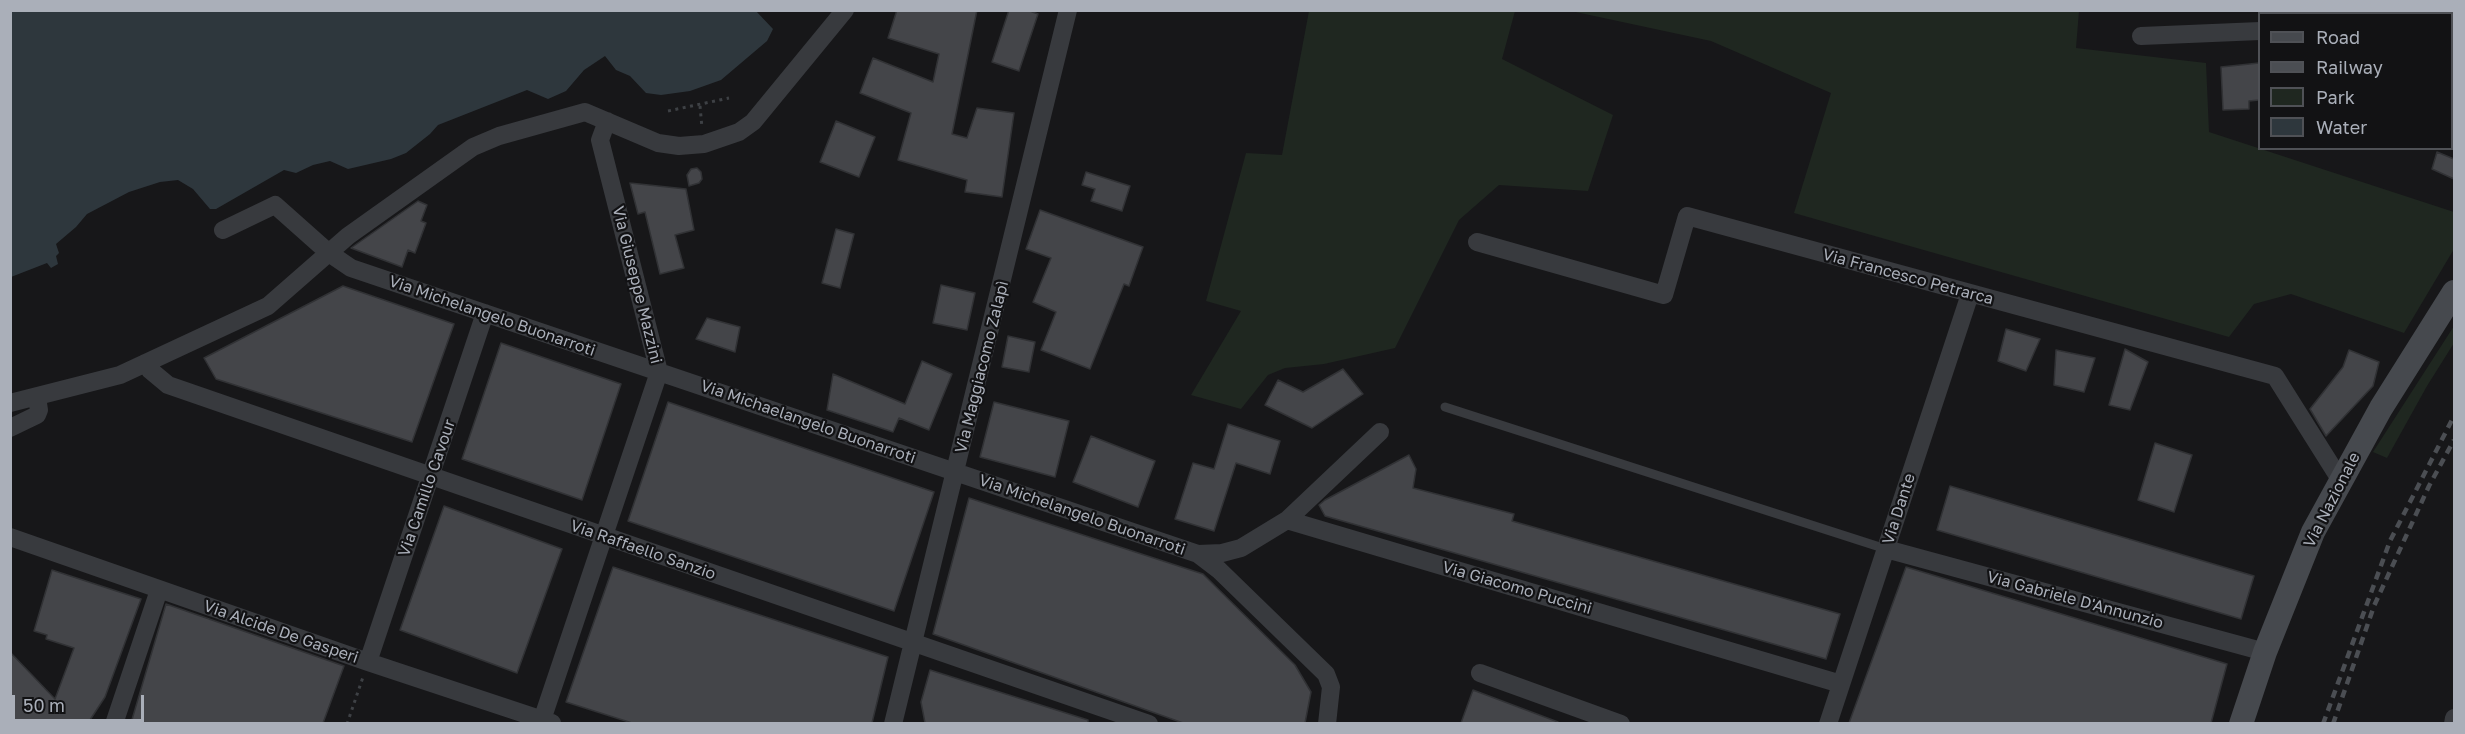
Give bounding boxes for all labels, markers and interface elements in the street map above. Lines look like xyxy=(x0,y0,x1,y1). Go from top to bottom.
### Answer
legend xyxy=(2258,12,2453,150)
text: Road xyxy=(2316,26,2360,48)
text: Railway xyxy=(2316,56,2383,78)
text: Park xyxy=(2316,86,2355,108)
text: Water xyxy=(2316,116,2367,138)
street label: Via Giuseppe Mazzini xyxy=(608,204,666,366)
street label: Via Francesco Petrarca xyxy=(1820,245,1996,309)
street label: Via Michelangelo Buonarroti xyxy=(386,272,598,360)
street label: Via Maggiacomo Zalapì xyxy=(951,279,1013,455)
street label: Via Michaelangelo Buonarroti xyxy=(698,376,918,468)
street label: Via Camillo Cavour xyxy=(395,417,459,559)
street label: Via Nazionale xyxy=(2300,449,2364,551)
street label: Via Michelangelo Buonarroti xyxy=(976,471,1188,559)
street label: Via Dante xyxy=(1878,471,1920,547)
street label: Via Raffaello Sanzio xyxy=(568,516,718,584)
street label: Via Giacomo Puccini xyxy=(1440,557,1594,619)
street label: Via Gabriele D'Annunzio xyxy=(1985,567,2165,633)
street label: Via Alcide De Gasperi xyxy=(201,596,361,668)
scale bar xyxy=(15,683,147,721)
text: 50 m xyxy=(23,694,65,716)

